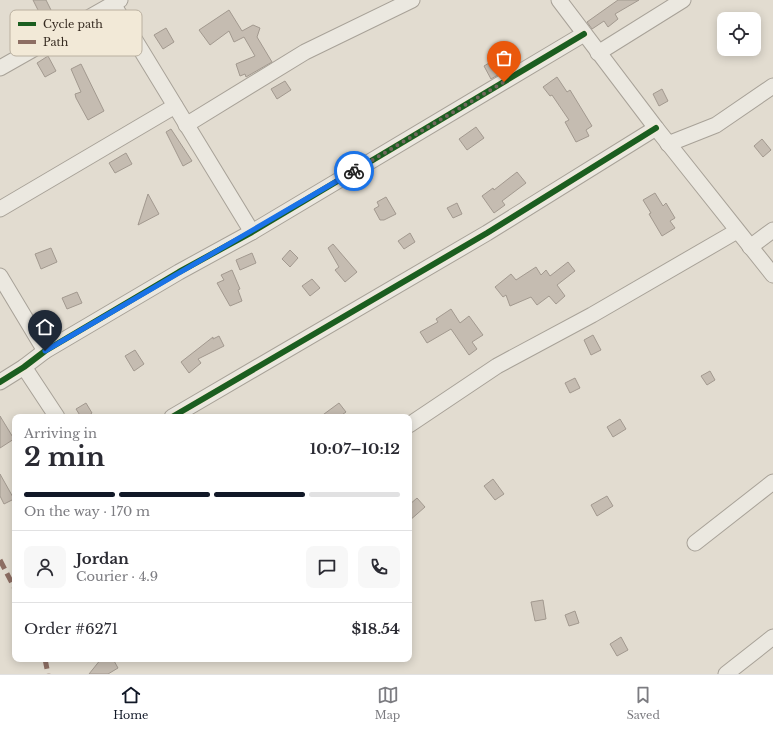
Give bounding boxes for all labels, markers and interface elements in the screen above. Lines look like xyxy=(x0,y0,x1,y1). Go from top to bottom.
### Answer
legend xyxy=(10,10,142,56)
map controls xyxy=(717,12,761,56)
button: locate xyxy=(717,12,761,56)
text: Cycle path xyxy=(43,17,103,31)
text: Path xyxy=(43,35,69,49)
pin xyxy=(487,41,521,82)
icon: bag xyxy=(493,47,515,69)
courier xyxy=(334,151,374,191)
icon: bike xyxy=(343,160,365,182)
pin xyxy=(28,310,62,351)
icon: home xyxy=(34,316,56,338)
text: Arriving in xyxy=(24,425,97,442)
text: 10:07–10:12 xyxy=(310,439,400,458)
text: 2 min xyxy=(24,441,105,473)
text: On the way · 170 m xyxy=(24,503,150,520)
button: person xyxy=(24,546,66,588)
button: chat xyxy=(306,546,348,588)
button: phone xyxy=(358,546,400,588)
text: Jordan xyxy=(76,549,129,568)
text: Courier · 4.9 xyxy=(76,568,158,585)
text: Order #6271 xyxy=(24,619,118,638)
text: $18.54 xyxy=(351,619,400,638)
tab: Home xyxy=(113,684,148,722)
tab: Map xyxy=(375,684,400,722)
tab: Saved xyxy=(627,684,660,722)

